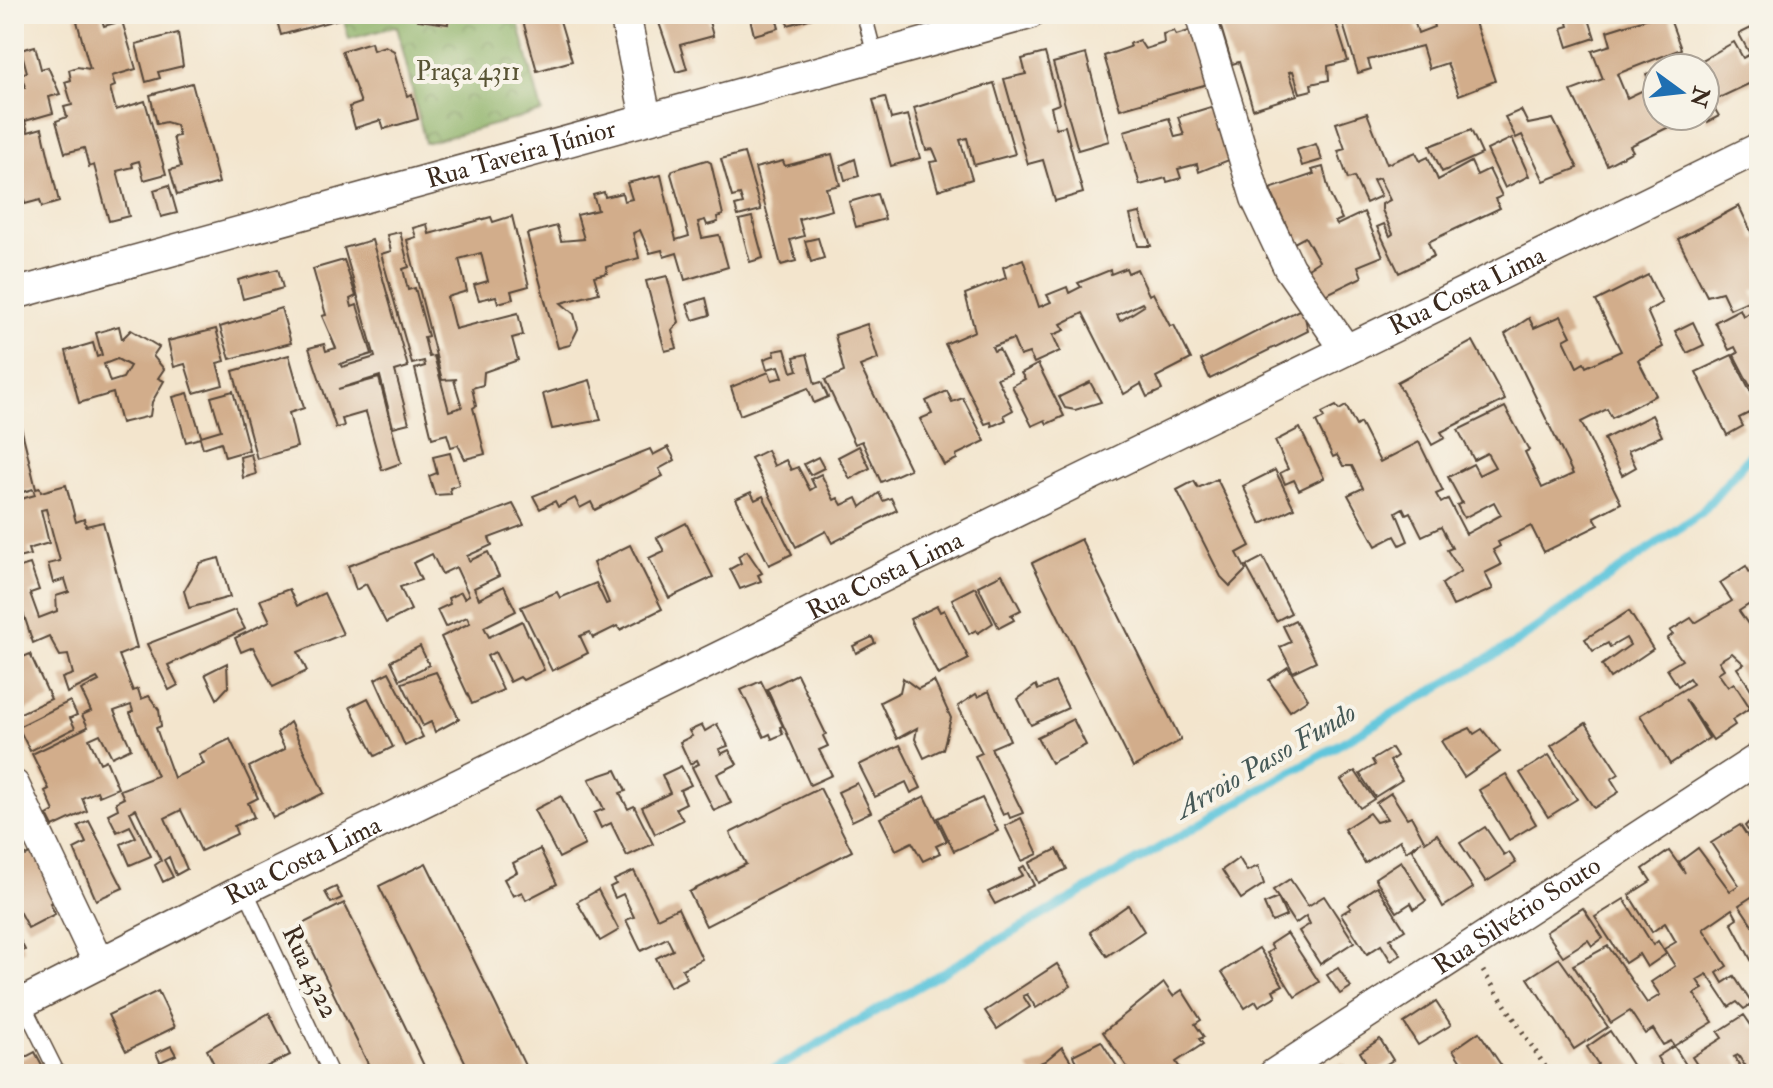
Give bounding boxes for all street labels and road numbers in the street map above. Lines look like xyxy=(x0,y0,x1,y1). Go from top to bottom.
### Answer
street label: Rua Taveira Júnior xyxy=(423,113,620,196)
street label: Rua Costa Lima xyxy=(1384,239,1551,343)
street label: Rua Costa Lima xyxy=(802,524,969,627)
street label: Rua Costa Lima xyxy=(220,809,387,912)
street label: Rua Silvério Souto xyxy=(1427,849,1607,982)
street label: Rua 4322 xyxy=(275,921,345,1023)

